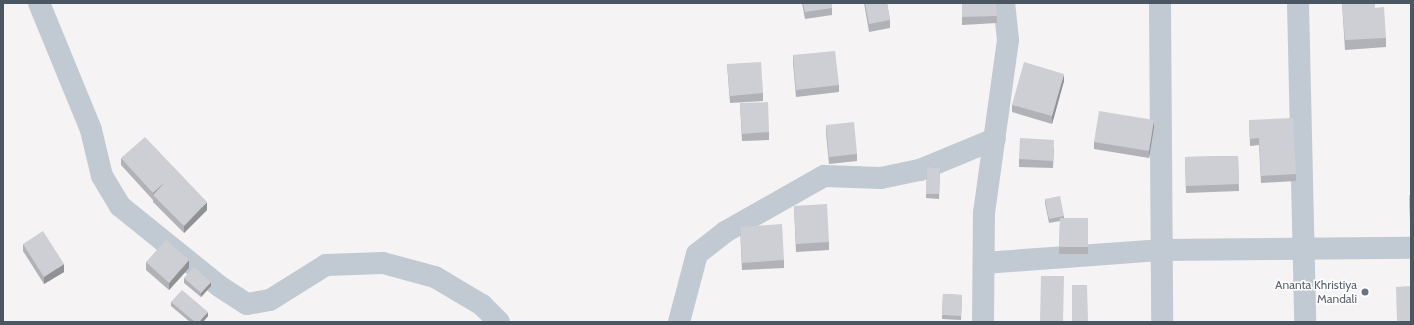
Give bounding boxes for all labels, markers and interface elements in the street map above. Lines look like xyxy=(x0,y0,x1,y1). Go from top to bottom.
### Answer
place label: Ananta Khristiya Mandali xyxy=(1275,278,1357,306)
marker: Ananta Khristiya Mandali xyxy=(1360,287,1370,297)

